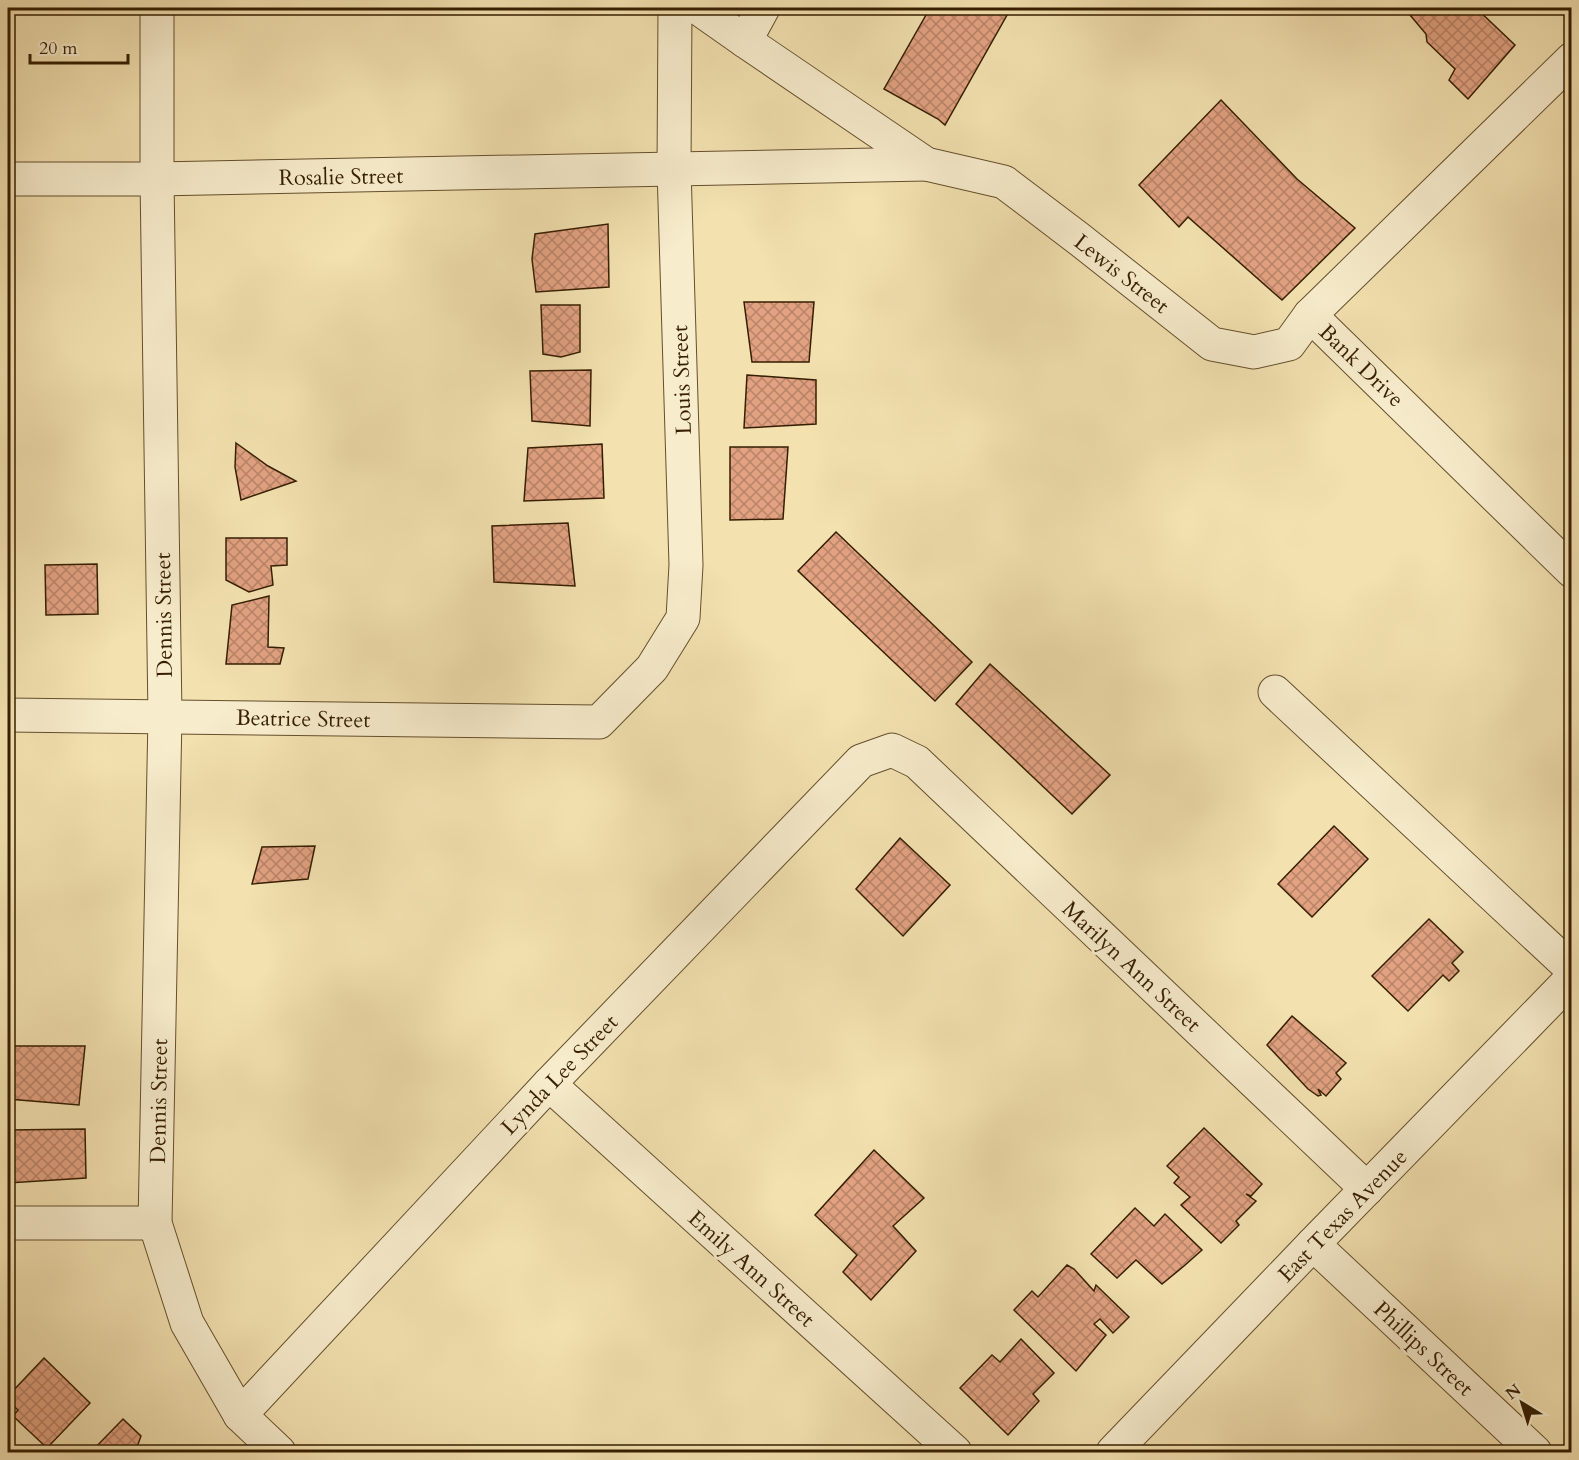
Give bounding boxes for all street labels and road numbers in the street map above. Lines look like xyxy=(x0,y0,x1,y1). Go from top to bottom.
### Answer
street label: Rosalie Street xyxy=(278,161,404,193)
street label: Lewis Street xyxy=(1067,227,1175,321)
street label: Bank Drive xyxy=(1312,317,1411,414)
street label: Louis Street xyxy=(665,325,699,435)
street label: Dennis Street xyxy=(148,552,180,678)
street label: Beatrice Street xyxy=(235,703,371,735)
street label: Marilyn Ann Street xyxy=(1055,895,1207,1039)
street label: Lynda Lee Street xyxy=(495,1008,625,1141)
street label: Dennis Street xyxy=(143,1038,175,1164)
street label: East Texas Avenue xyxy=(1271,1143,1414,1289)
street label: Emily Ann Street xyxy=(681,1204,821,1334)
street label: Phillips Street xyxy=(1367,1295,1480,1403)

